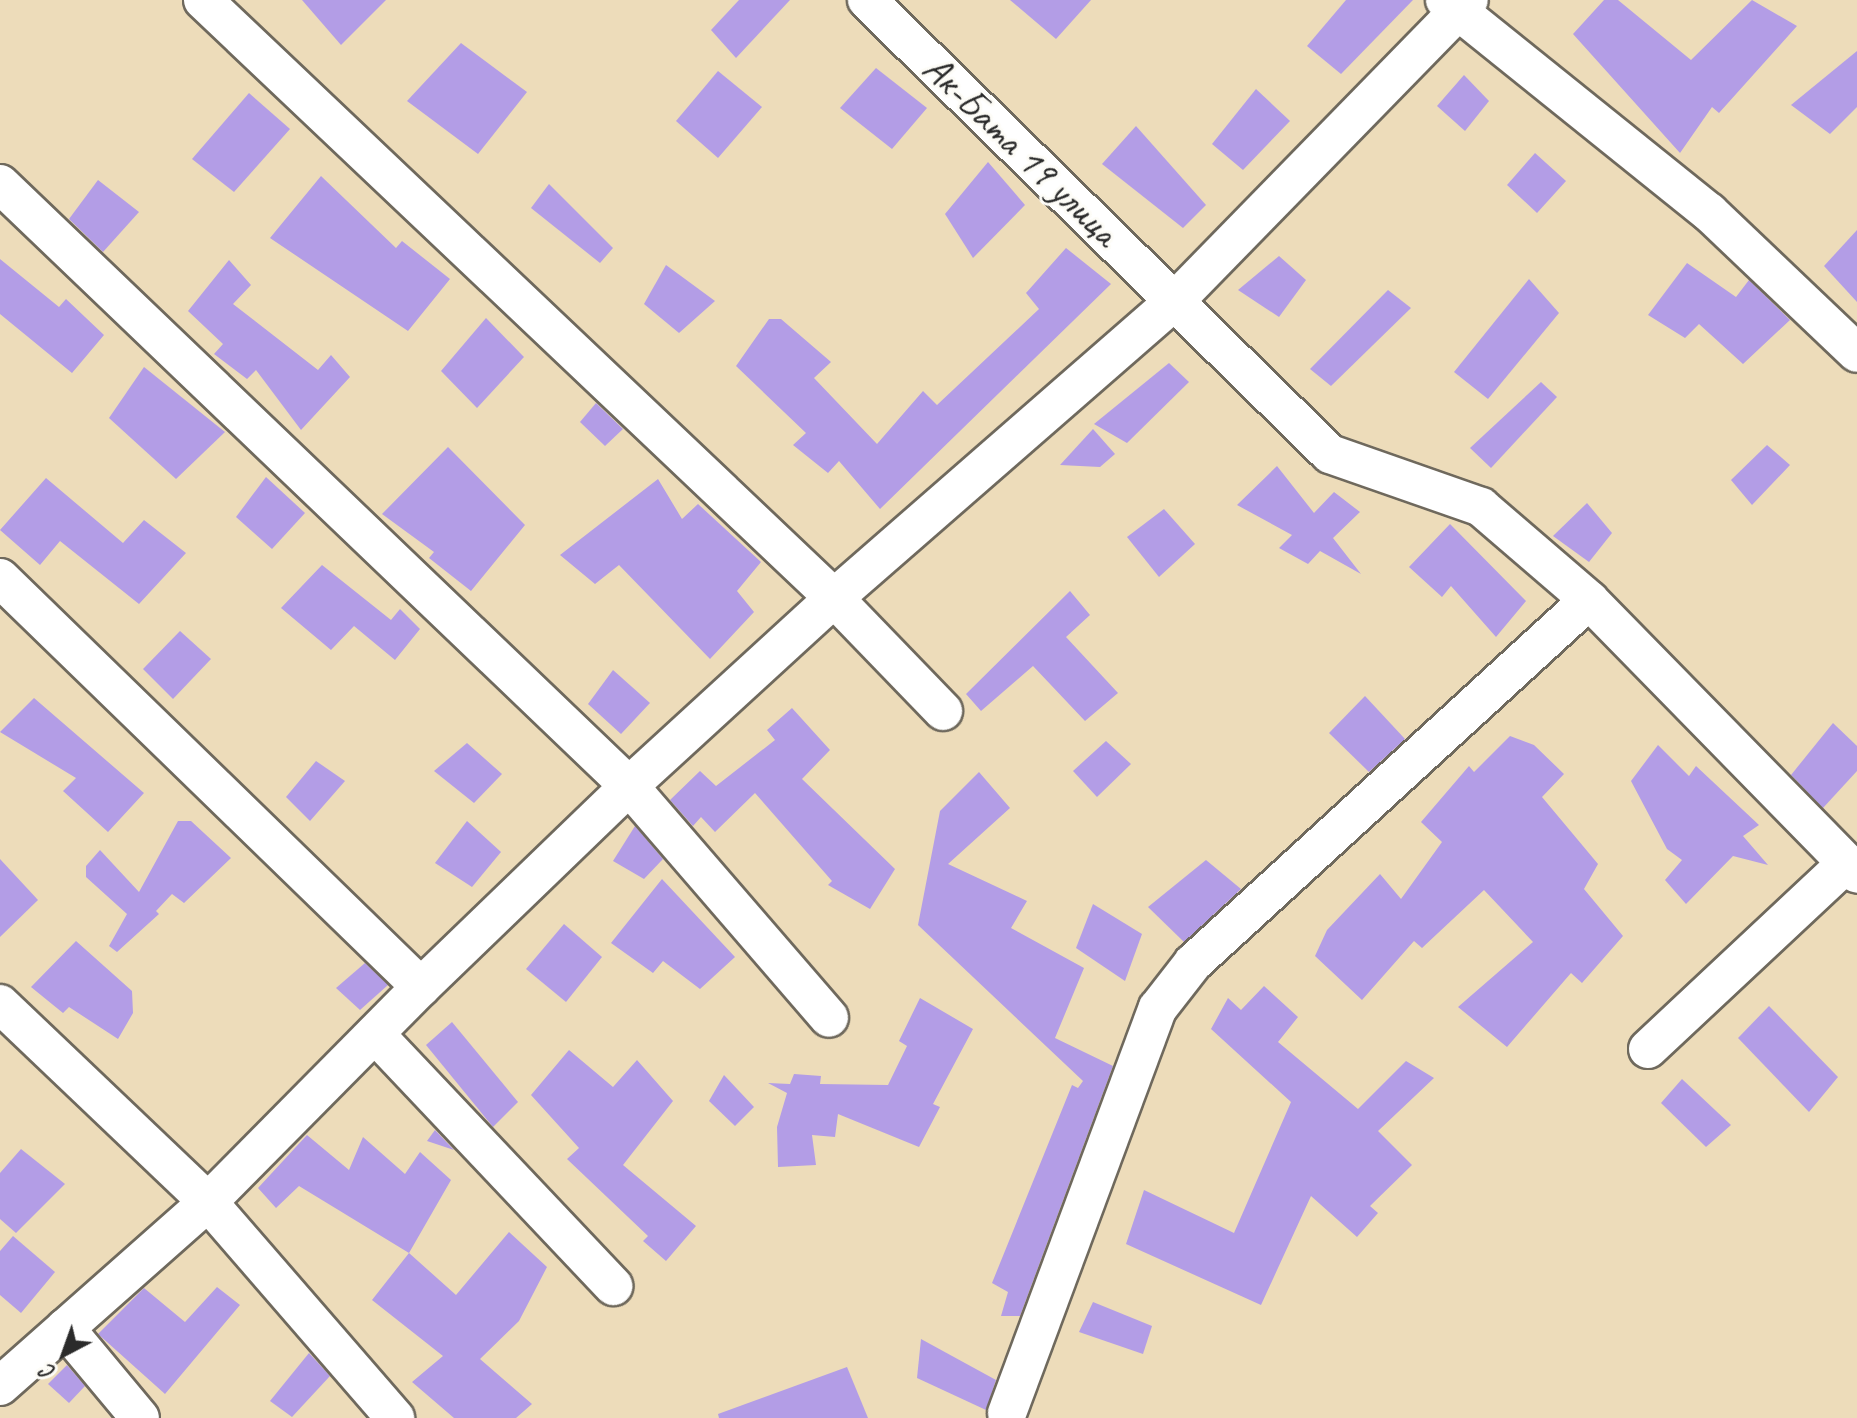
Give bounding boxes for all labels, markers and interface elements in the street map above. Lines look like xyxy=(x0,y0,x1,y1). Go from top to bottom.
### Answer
street label: Ак-Бата 19 улица xyxy=(913,45,1129,255)
north arrow xyxy=(24,1314,104,1394)
text: С xyxy=(35,1358,62,1386)

